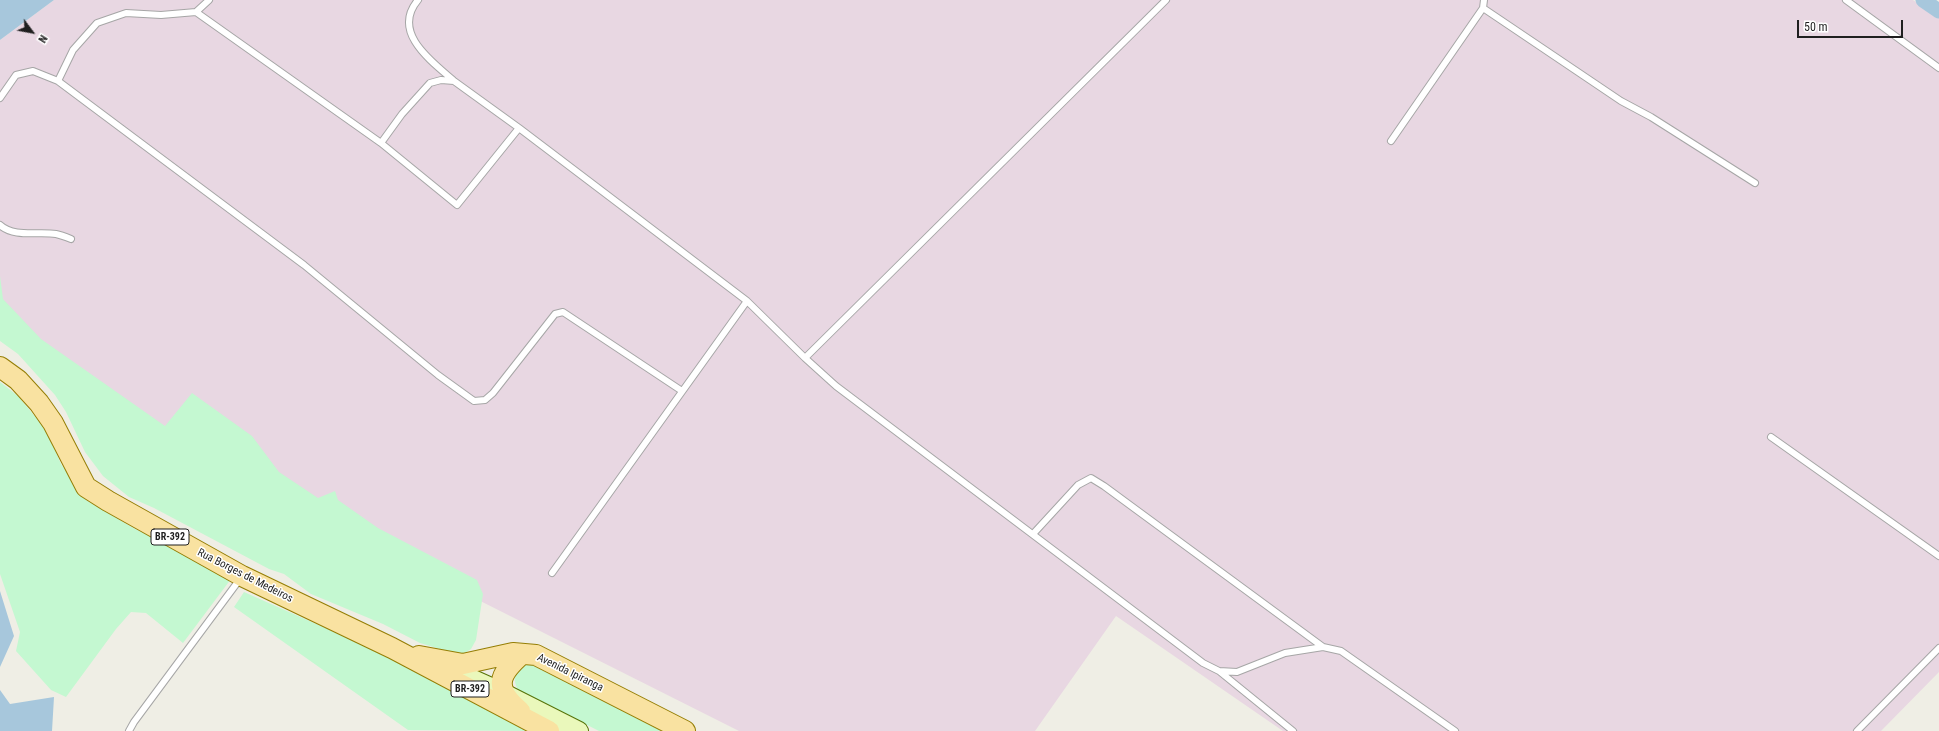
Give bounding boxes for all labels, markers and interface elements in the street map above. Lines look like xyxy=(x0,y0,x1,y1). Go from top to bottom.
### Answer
north arrow xyxy=(12,12,52,52)
scale bar xyxy=(1799,12,1905,38)
text: 50 m xyxy=(1804,20,1828,34)
text: N xyxy=(35,32,50,45)
road number: BR-392 xyxy=(151,529,189,545)
street label: Rua Borges de Medeiros xyxy=(195,546,295,606)
street label: Avenida Ipiranga xyxy=(535,651,605,695)
road number: BR-392 xyxy=(451,681,489,697)

